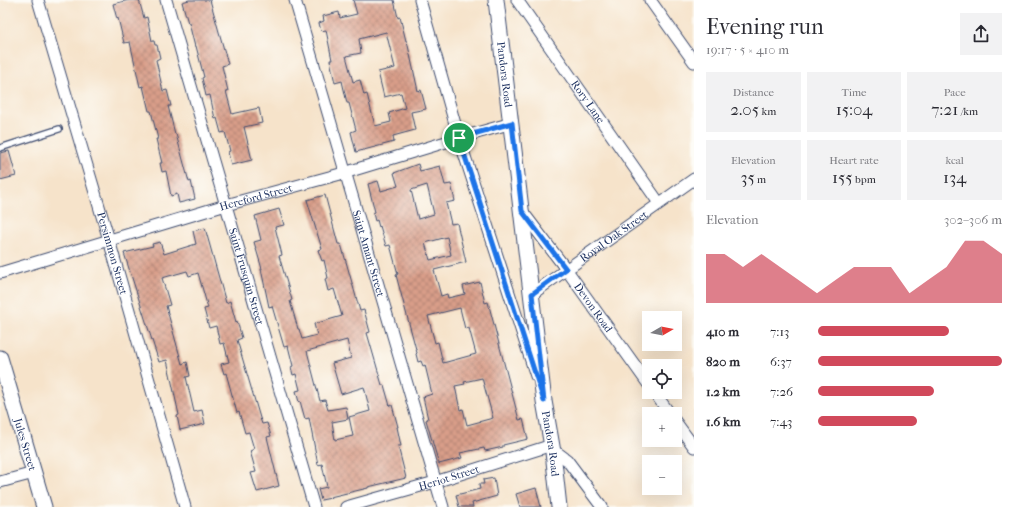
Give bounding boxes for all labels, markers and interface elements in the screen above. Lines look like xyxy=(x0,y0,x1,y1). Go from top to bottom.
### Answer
button: share xyxy=(960,13,1002,55)
text: Evening run xyxy=(706,14,824,40)
street label: Pandora Road xyxy=(494,41,515,109)
text: 19:17 · 5 × 410 m xyxy=(706,42,789,57)
street label: Rory Lane xyxy=(568,78,608,126)
text: Distance xyxy=(733,86,774,99)
text: Time xyxy=(841,86,866,99)
text: Pace xyxy=(944,86,966,99)
text: 2.05 xyxy=(730,99,759,119)
text: 15:04 xyxy=(836,99,872,119)
text: 7:21 xyxy=(931,99,958,119)
text: km xyxy=(759,105,776,118)
text: /km xyxy=(958,105,978,118)
pin xyxy=(442,121,476,155)
icon: arrive xyxy=(448,127,470,149)
text: Elevation xyxy=(731,154,776,167)
text: Heart rate xyxy=(829,154,879,167)
text: kcal xyxy=(945,154,964,167)
text: 35 xyxy=(740,167,755,187)
text: 155 xyxy=(832,167,853,187)
text: 134 xyxy=(943,167,966,187)
text: m xyxy=(755,173,766,186)
text: bpm xyxy=(853,173,876,186)
street label: Hereford Street xyxy=(218,181,294,214)
street label: Royal Oak Street xyxy=(577,208,650,265)
street label: Saint Amant Street xyxy=(350,209,387,299)
street label: Persimmon Street xyxy=(94,210,130,296)
text: Elevation xyxy=(706,212,759,227)
text: 302–306 m xyxy=(944,212,1002,227)
street label: Saint Frusquin Street xyxy=(226,226,267,327)
street label: Devon Road xyxy=(571,280,616,336)
north arrow xyxy=(642,311,682,351)
map controls xyxy=(642,311,682,495)
text: 410 m xyxy=(706,324,739,339)
text: 7:13 xyxy=(770,324,789,339)
text: 820 m xyxy=(706,354,740,369)
text: 6:37 xyxy=(770,354,792,369)
button: locate xyxy=(642,359,682,399)
text: 1.2 km xyxy=(706,384,740,399)
text: 7:26 xyxy=(770,384,793,399)
button: + xyxy=(642,407,682,447)
street label: Pandora Road xyxy=(539,410,562,478)
text: 1.6 km xyxy=(706,414,740,429)
text: 7:43 xyxy=(770,414,792,429)
street label: Jules Street xyxy=(11,416,39,472)
button: − xyxy=(642,455,682,495)
street label: Heriot Street xyxy=(417,462,481,493)

